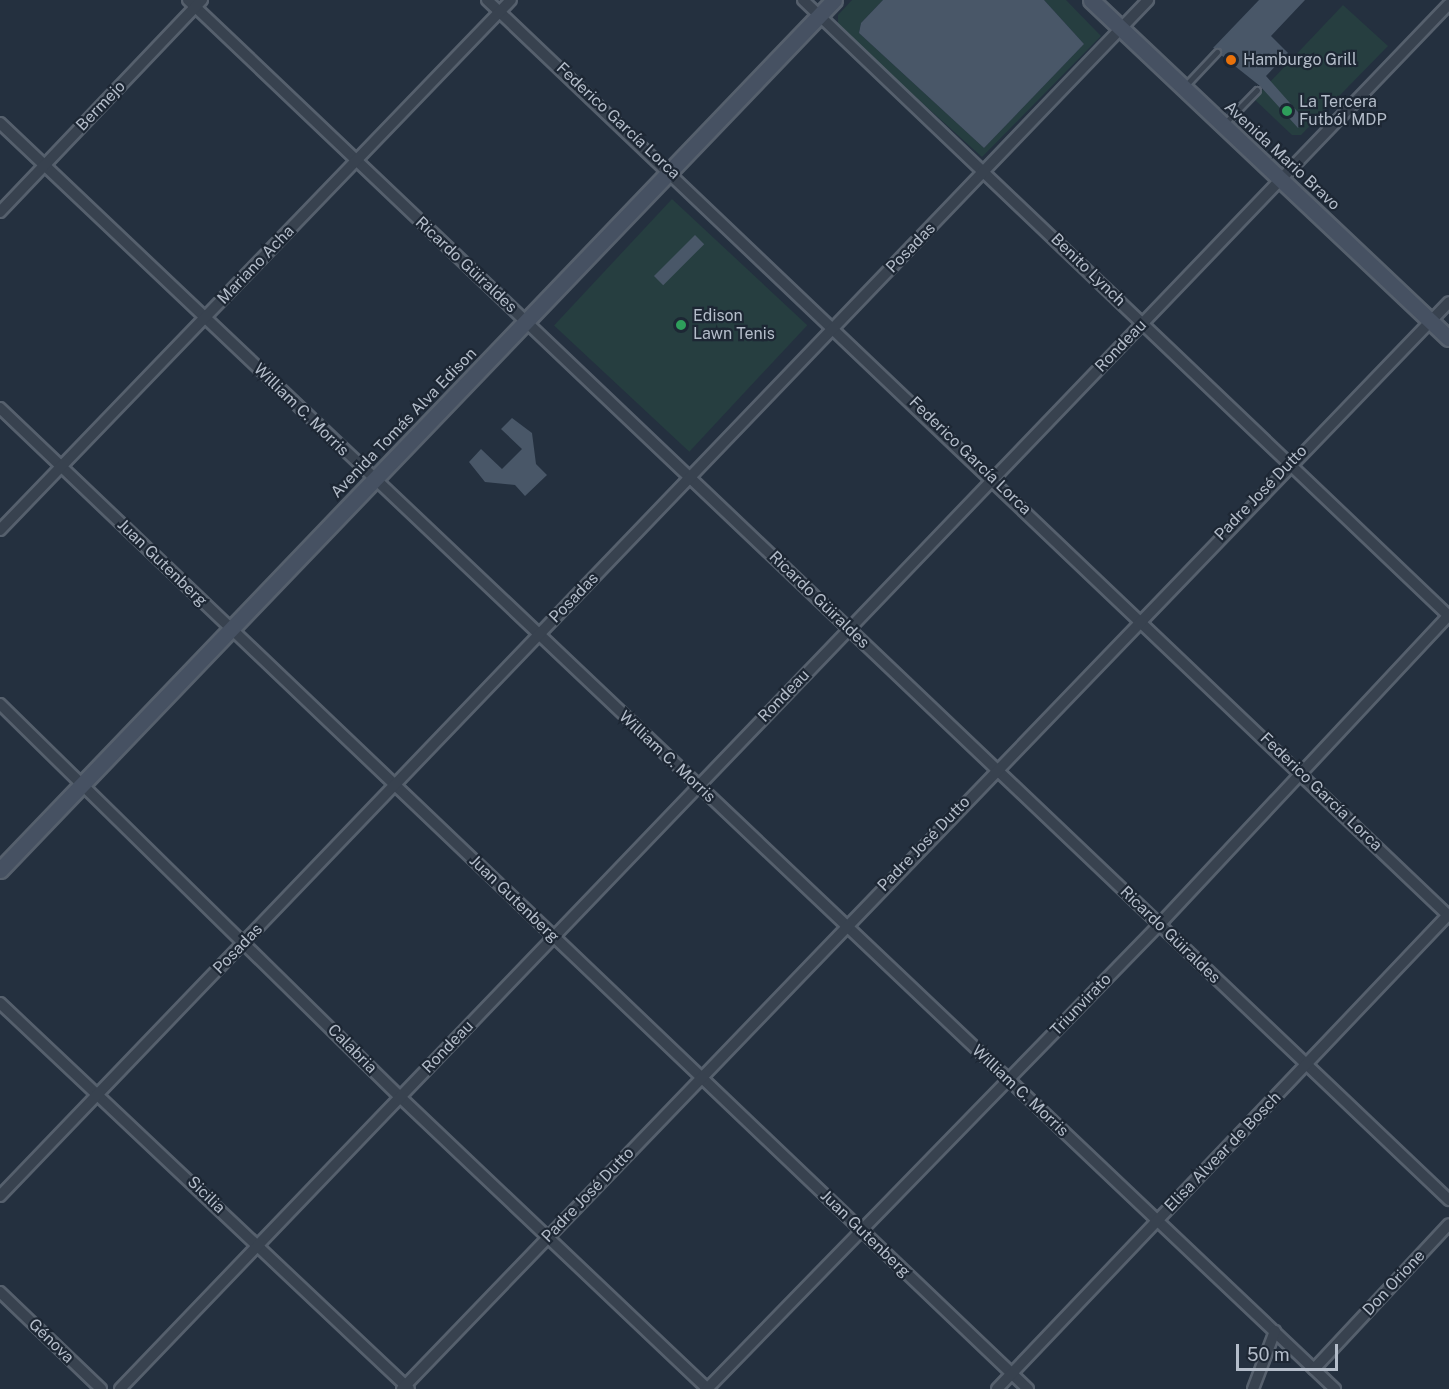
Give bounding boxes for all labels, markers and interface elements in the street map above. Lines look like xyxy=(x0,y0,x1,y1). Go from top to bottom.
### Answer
place label: Hamburgo Grill xyxy=(1243,50,1357,70)
marker: Hamburgo Grill xyxy=(1224,53,1238,67)
street label: Federico García Lorca xyxy=(552,59,684,183)
street label: Bermejo xyxy=(72,77,130,135)
place label: La Tercera Futból MDP xyxy=(1299,92,1387,130)
street label: Avenida Mario Bravo xyxy=(1220,97,1344,215)
marker: La Tercera Futból MDP xyxy=(1280,104,1294,118)
street label: Ricardo Güiraldes xyxy=(411,213,521,317)
street label: Posadas xyxy=(882,219,940,277)
street label: Mariano Acha xyxy=(214,222,298,308)
street label: Benito Lynch xyxy=(1047,230,1129,310)
place label: Edison Lawn Tenis xyxy=(693,306,775,344)
street label: Rondeau xyxy=(1091,316,1151,376)
marker: Edison Lawn Tenis xyxy=(674,318,688,332)
street label: Avenida Tomás Alva Edison xyxy=(327,344,481,502)
street label: William C. Morris xyxy=(249,360,353,460)
street label: Federico García Lorca xyxy=(905,393,1035,519)
street label: Padre José Dutto xyxy=(1211,441,1311,545)
street label: Juan Gutenberg xyxy=(113,515,211,611)
street label: Ricardo Güiraldes xyxy=(765,547,873,653)
street label: Posadas xyxy=(545,569,603,627)
street label: Rondeau xyxy=(754,666,814,726)
street label: William C. Morris xyxy=(615,707,719,807)
street label: Federico García Lorca xyxy=(1256,729,1386,855)
street label: Padre José Dutto xyxy=(874,792,974,896)
street label: Juan Gutenberg xyxy=(465,851,563,947)
street label: Ricardo Güiraldes xyxy=(1116,882,1224,988)
street label: Posadas xyxy=(209,920,267,978)
street label: Triunvirato xyxy=(1047,970,1115,1040)
street label: Rondeau xyxy=(418,1017,478,1077)
street label: Calabria xyxy=(323,1020,381,1078)
street label: William C. Morris xyxy=(968,1041,1072,1141)
street label: Elisa Alvear de Bosch xyxy=(1161,1088,1285,1216)
street label: Padre José Dutto xyxy=(538,1143,638,1247)
street label: Sicilia xyxy=(183,1172,229,1218)
street label: Juan Gutenberg xyxy=(816,1186,914,1282)
street label: Don Orione xyxy=(1359,1246,1429,1320)
street label: Génova xyxy=(24,1315,78,1367)
scale bar xyxy=(1239,1332,1341,1370)
text: 50 m xyxy=(1247,1344,1290,1365)

